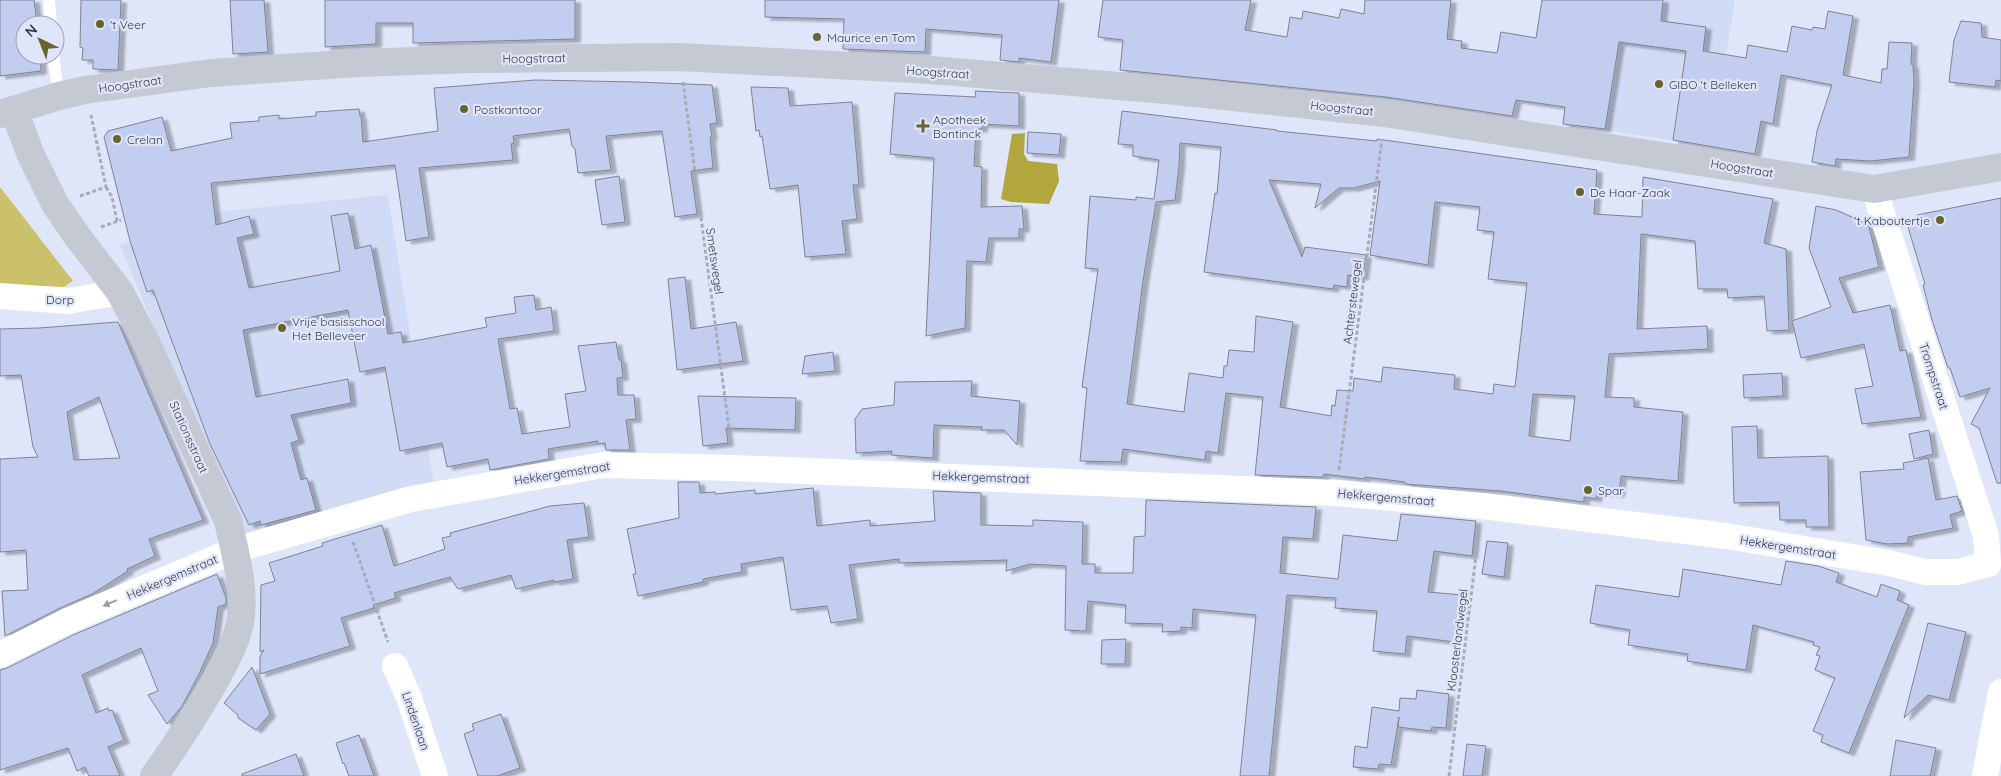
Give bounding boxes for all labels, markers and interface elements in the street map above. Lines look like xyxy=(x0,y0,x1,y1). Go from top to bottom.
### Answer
north arrow xyxy=(15,15,65,65)
place label: 't Veer xyxy=(110,17,146,32)
marker: 't Veer xyxy=(94,18,106,30)
text: N xyxy=(21,20,41,41)
place label: Maurice en Tom xyxy=(827,30,915,45)
marker: Maurice en Tom xyxy=(811,31,823,43)
street label: Hoogstraat xyxy=(502,50,566,66)
street label: Hoogstraat xyxy=(906,62,970,82)
street label: Hoogstraat xyxy=(98,72,162,96)
place label: GIBO 't Belleken xyxy=(1669,77,1757,92)
marker: GIBO 't Belleken xyxy=(1653,78,1665,90)
street label: Hoogstraat xyxy=(1310,97,1374,119)
place label: Postkantoor xyxy=(474,102,542,117)
marker: Postkantoor xyxy=(458,103,470,115)
place label: Apotheek Bontinck xyxy=(933,112,986,141)
marker: Apotheek Bontinck xyxy=(917,120,929,132)
place label: Crelan xyxy=(127,132,163,147)
marker: Crelan xyxy=(111,133,123,145)
street label: Hoogstraat xyxy=(1710,156,1774,180)
place label: De Haar-Zaak xyxy=(1590,185,1670,200)
marker: De Haar-Zaak xyxy=(1574,186,1586,198)
place label: 't Kaboutertje xyxy=(1854,213,1930,228)
marker: 't Kaboutertje xyxy=(1934,214,1946,226)
street label: Smetswegel xyxy=(703,227,727,295)
street label: Achterstewegel xyxy=(1339,259,1365,345)
street label: Dorp xyxy=(46,292,74,307)
place label: Vrije basisschool Het Belleveer xyxy=(292,314,385,343)
marker: Vrije basisschool Het Belleveer xyxy=(276,322,288,334)
street label: Trompstraat xyxy=(1916,341,1952,411)
street label: Stationsstraat xyxy=(166,399,212,475)
street label: Hekkergemstraat xyxy=(513,458,611,488)
street label: Hekkergemstraat xyxy=(932,468,1030,486)
place label: Spar xyxy=(1598,483,1624,498)
marker: Spar xyxy=(1582,484,1594,496)
street label: Hekkergemstraat xyxy=(1337,485,1435,509)
street label: Hekkergemstraat xyxy=(1739,532,1837,562)
street label: Hekkergemstraat xyxy=(124,551,220,603)
street label: Kloosterlandwegel xyxy=(1443,588,1471,692)
one-way arrow xyxy=(102,600,117,608)
street label: Lindenlaan xyxy=(399,690,433,752)

